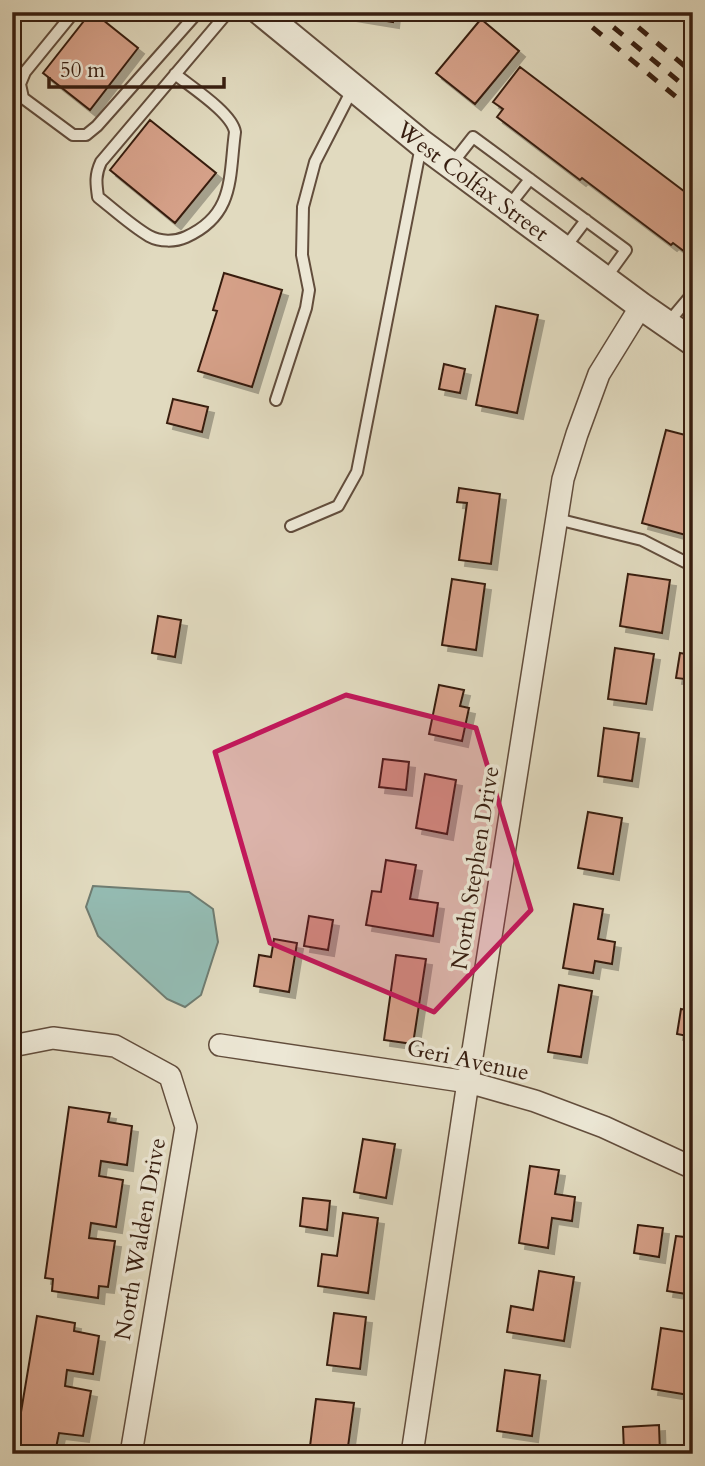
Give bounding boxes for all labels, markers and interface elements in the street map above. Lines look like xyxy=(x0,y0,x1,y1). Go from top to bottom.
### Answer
scale bar xyxy=(49,46,224,90)
text: 50 m xyxy=(60,56,105,85)
street label: West Colfax Street xyxy=(389,113,555,248)
street label: North Stephen Drive xyxy=(444,764,506,972)
street label: Geri Avenue xyxy=(404,1032,532,1088)
street label: North Walden Drive xyxy=(107,1135,173,1343)

